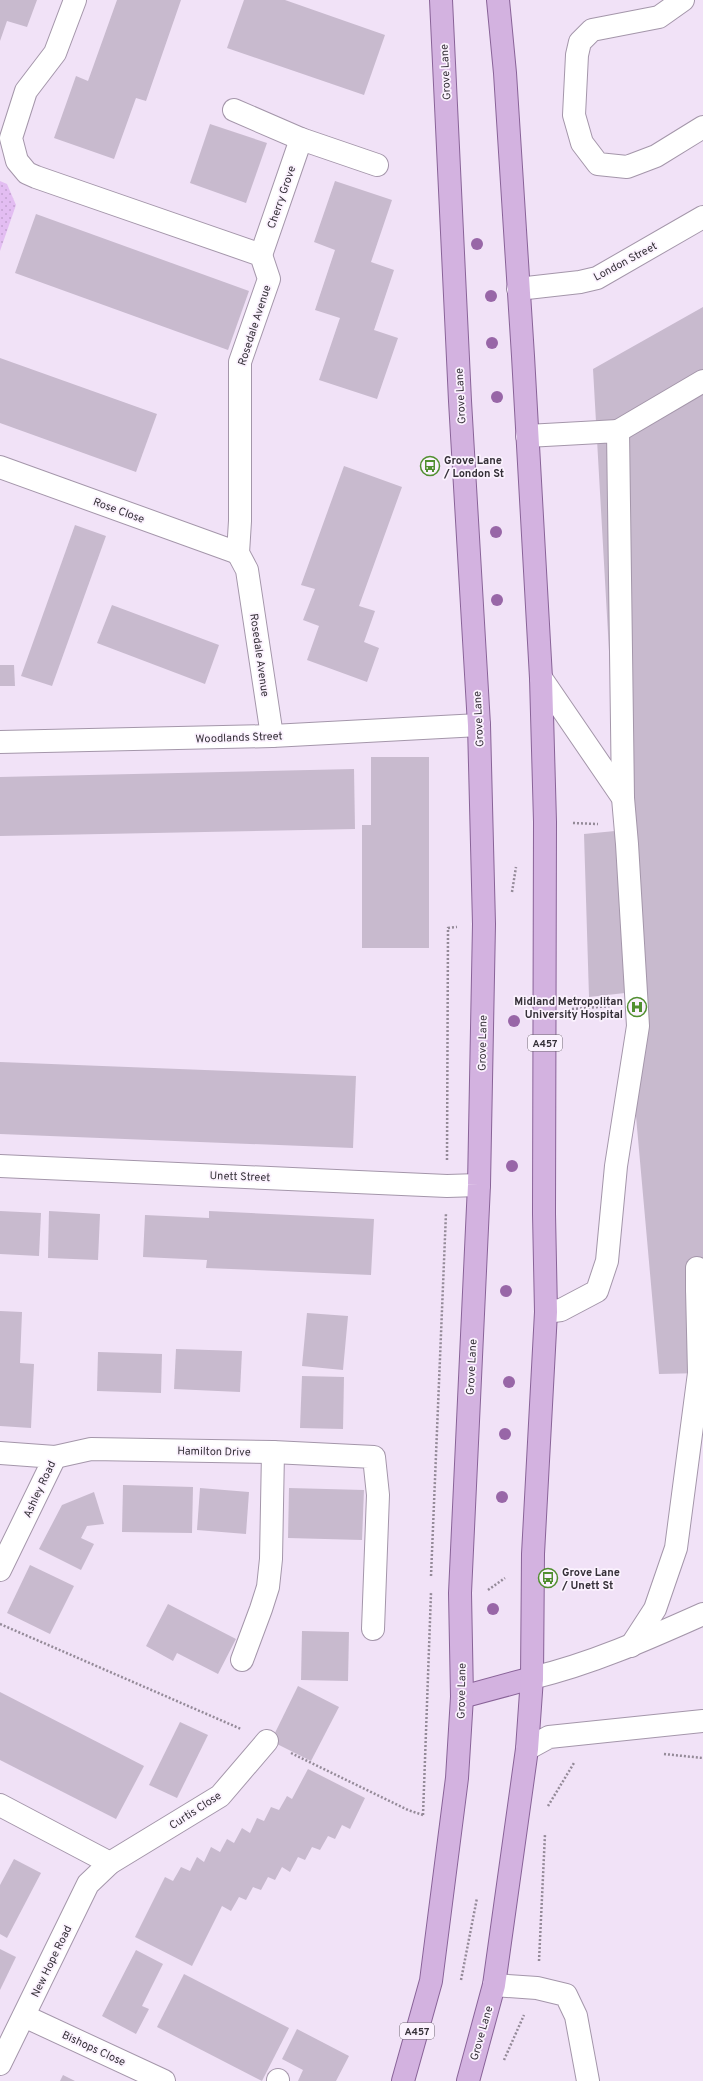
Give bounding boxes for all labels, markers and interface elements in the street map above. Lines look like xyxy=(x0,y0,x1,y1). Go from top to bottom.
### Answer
street label: Grove Lane xyxy=(438,43,454,100)
street label: Cherry Grove xyxy=(265,164,299,231)
street label: London Street xyxy=(591,239,660,284)
street label: Rosedale Avenue xyxy=(235,283,275,367)
street label: Grove Lane xyxy=(453,367,469,424)
place label: Grove Lane / London St xyxy=(443,454,504,481)
bus stop icon: Grove Lane / London St xyxy=(419,455,441,477)
street label: Rose Close xyxy=(91,495,146,527)
street label: Rosedale Avenue xyxy=(246,613,272,698)
street label: Grove Lane xyxy=(471,690,487,747)
street label: Woodlands Street xyxy=(195,729,283,747)
place label: Midland Metropolitan University Hospital xyxy=(514,995,623,1022)
hospital icon: Midland Metropolitan University Hospital xyxy=(626,996,648,1018)
street label: Grove Lane xyxy=(476,1015,490,1071)
road number: A457 xyxy=(528,1035,562,1051)
street label: Unett Street xyxy=(209,1169,271,1185)
street label: Grove Lane xyxy=(464,1339,480,1395)
street label: Hamilton Drive xyxy=(177,1444,251,1460)
street label: Ashley Road xyxy=(21,1459,59,1520)
place label: Grove Lane / Unett St xyxy=(561,1566,620,1593)
bus stop icon: Grove Lane / Unett St xyxy=(537,1567,559,1589)
street label: Grove Lane xyxy=(455,1663,469,1719)
street label: Curtis Close xyxy=(167,1789,224,1833)
street label: New Hope Road xyxy=(28,1923,75,2000)
street label: Grove Lane xyxy=(468,2004,496,2062)
road number: A457 xyxy=(400,2023,434,2039)
street label: Bishops Close xyxy=(60,2028,128,2070)

